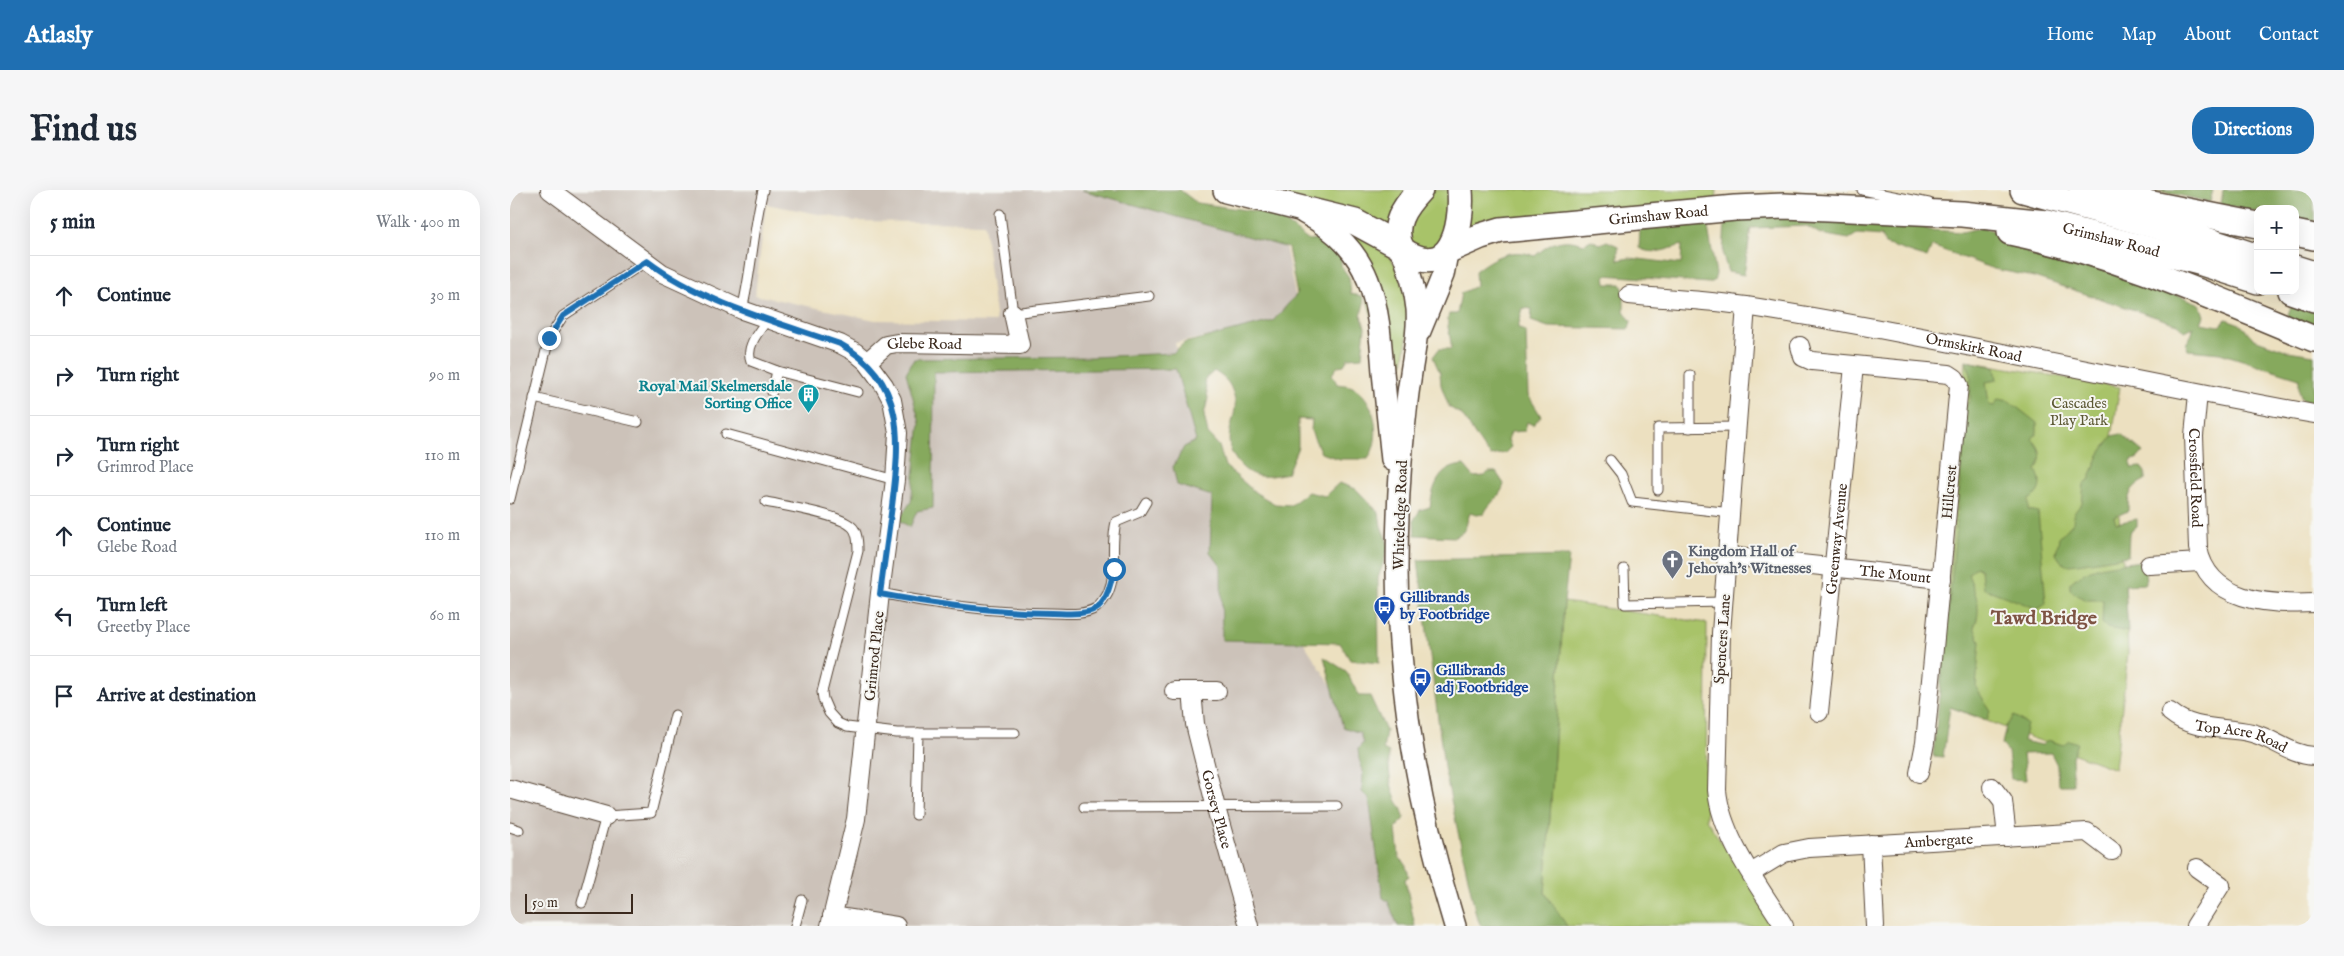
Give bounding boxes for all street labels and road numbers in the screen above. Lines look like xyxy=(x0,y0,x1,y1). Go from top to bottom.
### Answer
street label: Grimshaw Road xyxy=(1608,201,1710,230)
street label: Grimshaw Road xyxy=(2061,218,2163,262)
street label: Ormskirk Road xyxy=(1924,329,2024,367)
street label: Glebe Road xyxy=(885,334,963,355)
street label: Crossfield Road xyxy=(2184,427,2206,529)
street label: Whiteledge Road xyxy=(1389,459,1412,570)
street label: Hillcrest xyxy=(1938,464,1961,520)
street label: Greenway Avenue xyxy=(1822,482,1852,596)
street label: The Mount xyxy=(1858,561,1932,588)
street label: Spencers Lane xyxy=(1710,593,1735,685)
street label: Grimrod Place xyxy=(860,610,889,702)
street label: Top Acre Road xyxy=(2193,716,2291,758)
street label: Gorsey Place xyxy=(1197,768,1236,851)
street label: Ambergate xyxy=(1903,830,1974,853)

